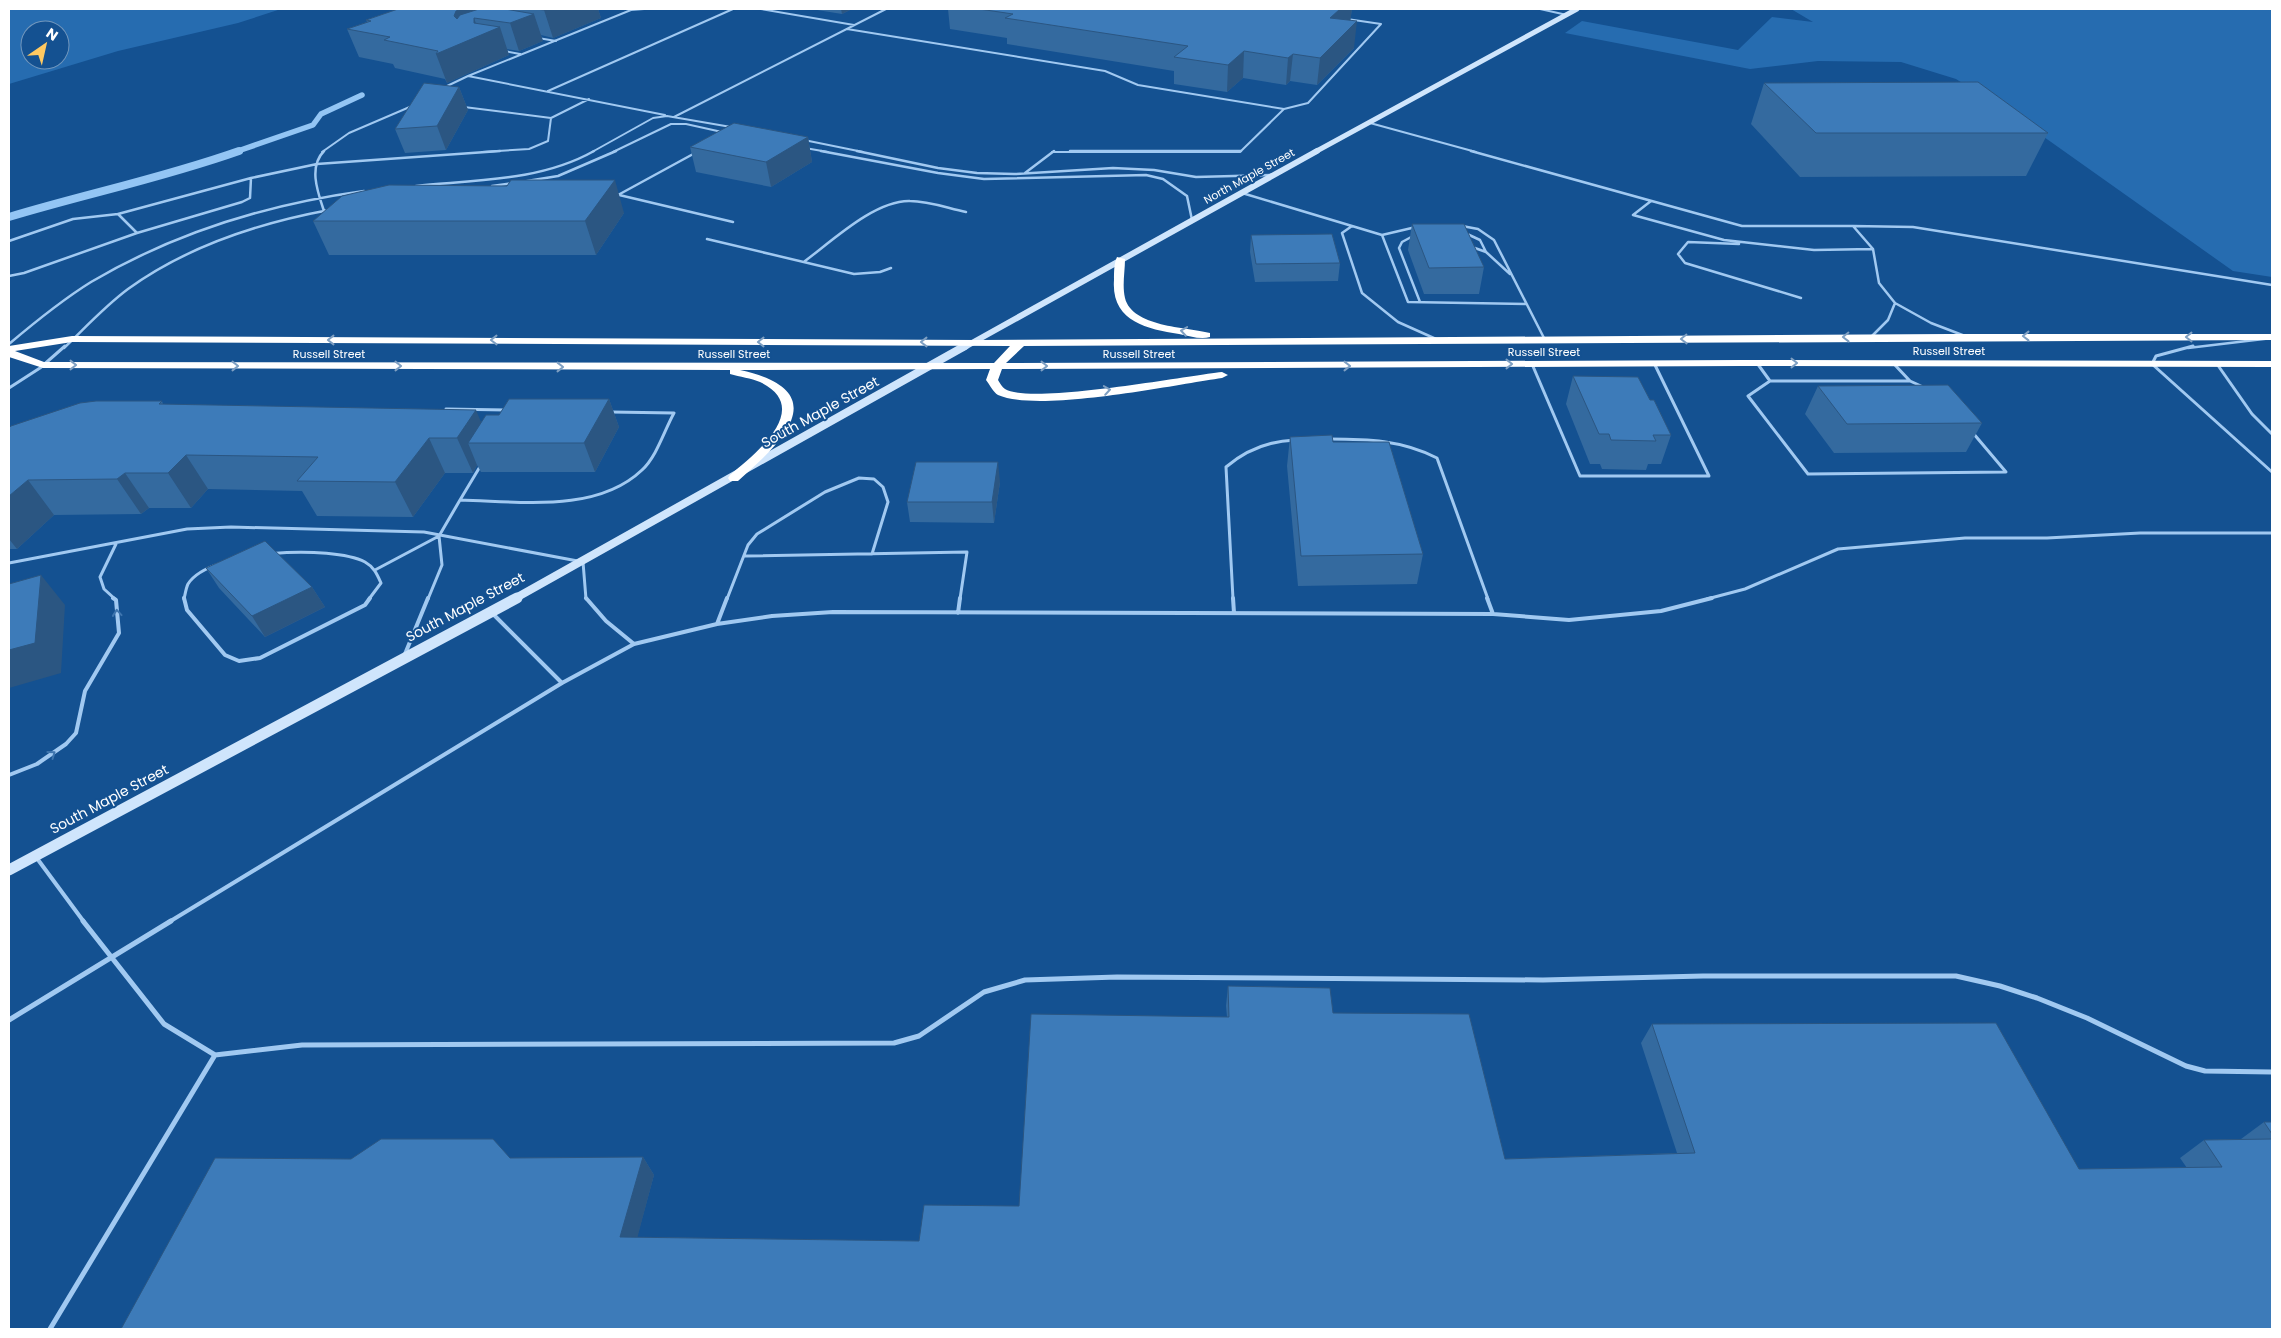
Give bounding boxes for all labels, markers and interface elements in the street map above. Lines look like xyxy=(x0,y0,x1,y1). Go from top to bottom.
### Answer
north arrow xyxy=(20,20,70,70)
text: N xyxy=(42,23,62,45)
street label: North Maple Street xyxy=(1201,144,1297,208)
one-way arrow xyxy=(1180,326,1188,337)
one-way arrow xyxy=(2022,331,2030,341)
one-way arrow xyxy=(1842,332,1850,342)
one-way arrow xyxy=(2184,332,2192,342)
one-way arrow xyxy=(1679,334,1687,344)
one-way arrow xyxy=(327,335,334,345)
one-way arrow xyxy=(489,335,497,346)
one-way arrow xyxy=(757,337,764,347)
one-way arrow xyxy=(919,337,927,347)
street label: Russell Street xyxy=(1913,343,1985,359)
street label: Russell Street xyxy=(1508,344,1580,360)
street label: Russell Street xyxy=(293,346,365,362)
street label: Russell Street xyxy=(698,346,770,362)
street label: Russell Street xyxy=(1103,346,1175,362)
one-way arrow xyxy=(1791,358,1799,368)
one-way arrow xyxy=(1506,359,1514,369)
one-way arrow xyxy=(69,360,77,370)
one-way arrow xyxy=(232,361,239,371)
one-way arrow xyxy=(394,361,402,371)
one-way arrow xyxy=(1041,361,1049,371)
one-way arrow xyxy=(1344,361,1351,371)
one-way arrow xyxy=(556,362,564,372)
street label: South Maple Street xyxy=(758,371,882,453)
one-way arrow xyxy=(1103,385,1111,396)
street label: South Maple Street xyxy=(402,567,528,647)
one-way arrow xyxy=(112,608,123,616)
one-way arrow xyxy=(46,751,56,760)
street label: South Maple Street xyxy=(46,759,172,839)

